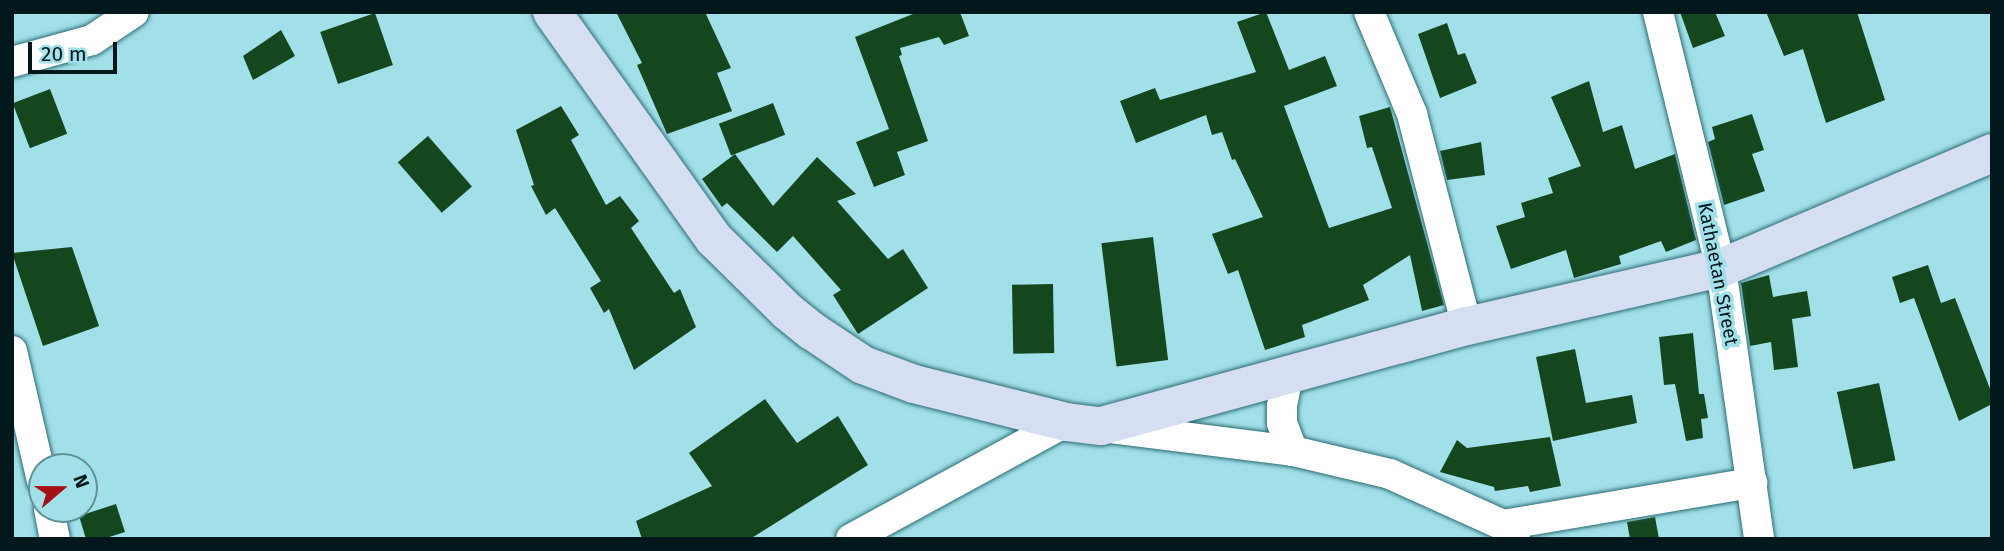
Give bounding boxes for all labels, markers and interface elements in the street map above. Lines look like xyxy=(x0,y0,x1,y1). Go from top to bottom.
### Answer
scale bar xyxy=(32,28,121,72)
text: 20 m xyxy=(41,41,87,67)
street label: Kathaetan Street xyxy=(1693,201,1743,347)
north arrow xyxy=(28,453,98,523)
text: N xyxy=(68,471,94,491)

